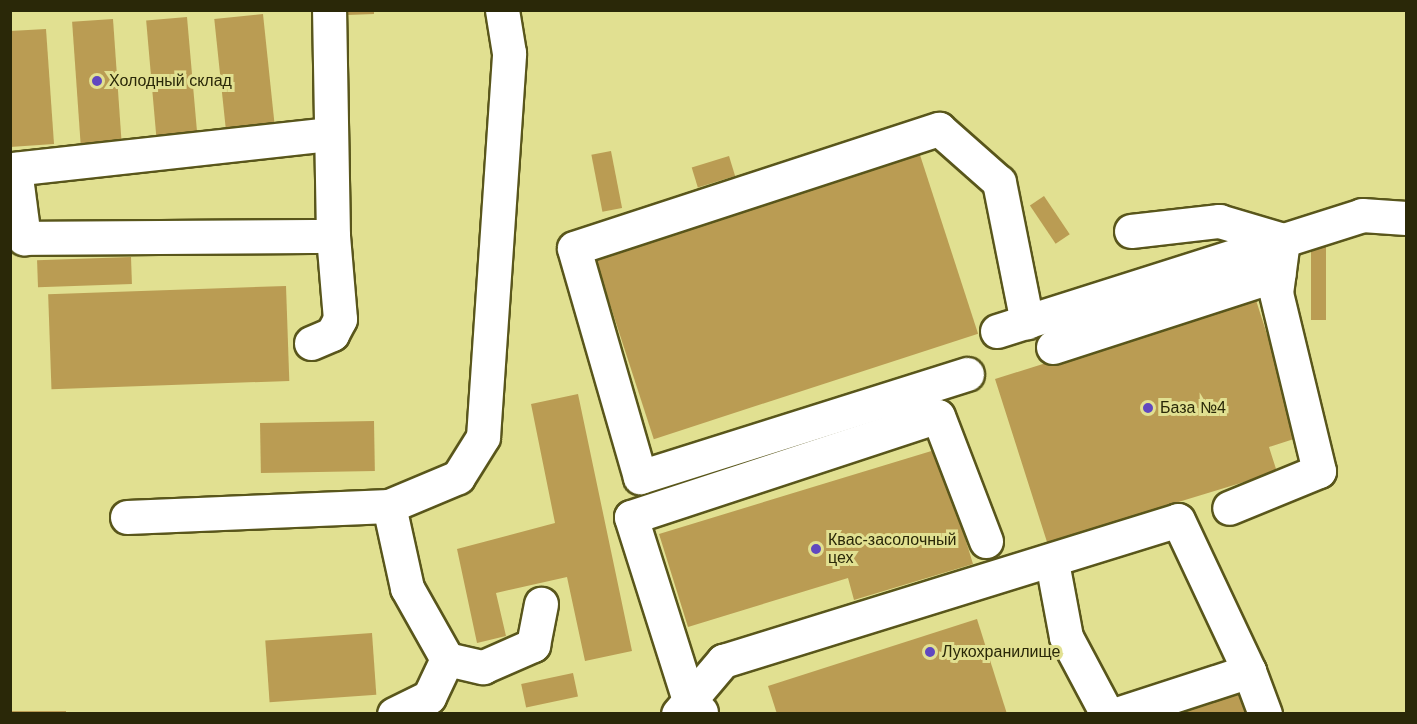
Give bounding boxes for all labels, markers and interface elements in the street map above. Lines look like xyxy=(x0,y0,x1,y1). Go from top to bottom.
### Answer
place label: Холодный склад xyxy=(109,71,232,91)
marker: Холодный склад xyxy=(90,74,104,88)
place label: База №4 xyxy=(1160,398,1226,418)
marker: База №4 xyxy=(1141,401,1155,415)
place label: Квас-засолочный цех xyxy=(828,530,956,568)
marker: Квас-засолочный цех xyxy=(809,542,823,556)
place label: Лукохранилище xyxy=(942,642,1060,662)
marker: Лукохранилище xyxy=(923,645,937,659)

